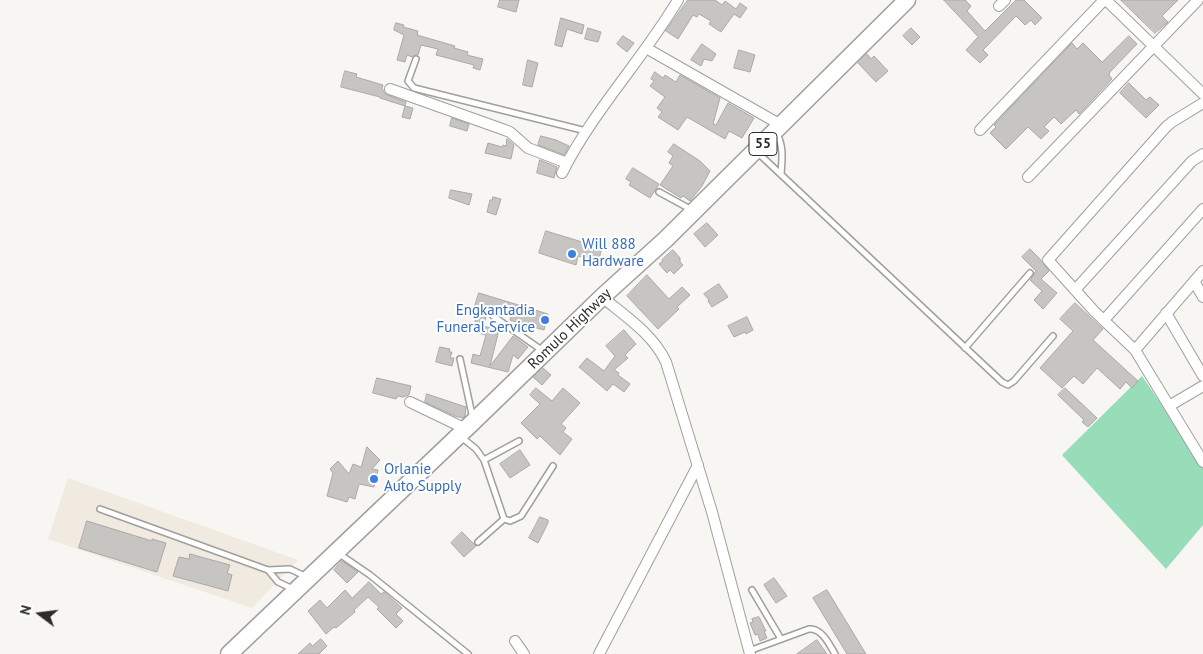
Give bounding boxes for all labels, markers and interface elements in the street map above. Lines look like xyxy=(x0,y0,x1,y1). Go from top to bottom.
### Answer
road number: 55 xyxy=(749,132,777,156)
place label: Will 888 Hardware xyxy=(582,236,644,271)
marker: Will 888 Hardware xyxy=(566,248,578,260)
street label: Romulo Highway xyxy=(525,285,615,373)
place label: Engkantadia Funeral Service xyxy=(436,302,535,337)
marker: Engkantadia Funeral Service xyxy=(539,314,551,326)
place label: Orlanie Auto Supply xyxy=(384,461,461,496)
marker: Orlanie Auto Supply xyxy=(368,473,380,485)
north arrow xyxy=(15,589,65,639)
text: N xyxy=(16,603,35,617)

